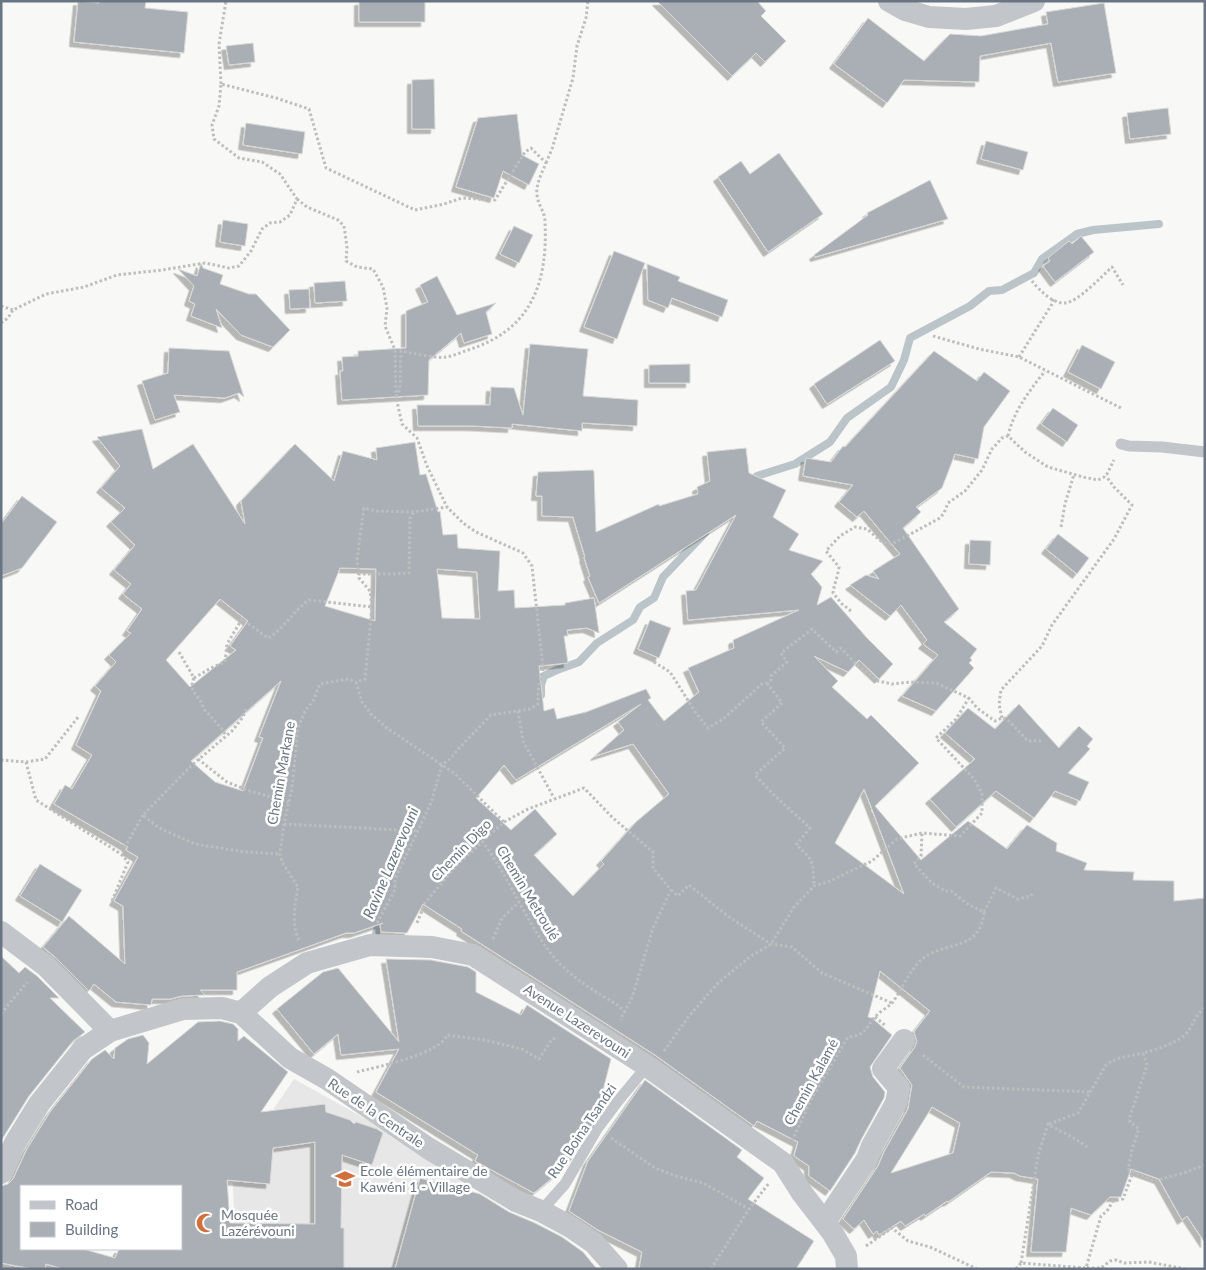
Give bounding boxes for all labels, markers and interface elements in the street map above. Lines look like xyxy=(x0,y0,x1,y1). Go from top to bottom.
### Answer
street label: Chemin Markane xyxy=(263,720,298,826)
water label: Ravine Lazerevouni xyxy=(358,804,422,921)
street label: Chemin Digo xyxy=(427,815,495,884)
street label: Chemin Metroulé xyxy=(494,842,563,943)
street label: Avenue Lazerevouni xyxy=(521,980,634,1061)
street label: Chemin Kalamé xyxy=(780,1036,841,1128)
street label: Rue de la Centrale xyxy=(325,1074,427,1151)
street label: Rue Boina Tsandzi xyxy=(544,1080,620,1181)
place label: Ecole élémentaire de Kawéni 1 - Village xyxy=(360,1162,488,1195)
school or university icon: Ecole élémentaire de Kawéni 1 - Village xyxy=(334,1168,356,1190)
legend xyxy=(20,1185,182,1250)
text: Road xyxy=(65,1195,98,1213)
place label: Mosquée Lazérévouni xyxy=(221,1206,295,1239)
mosque icon: Mosquée Lazérévouni xyxy=(195,1212,217,1234)
text: Building xyxy=(65,1220,118,1238)

